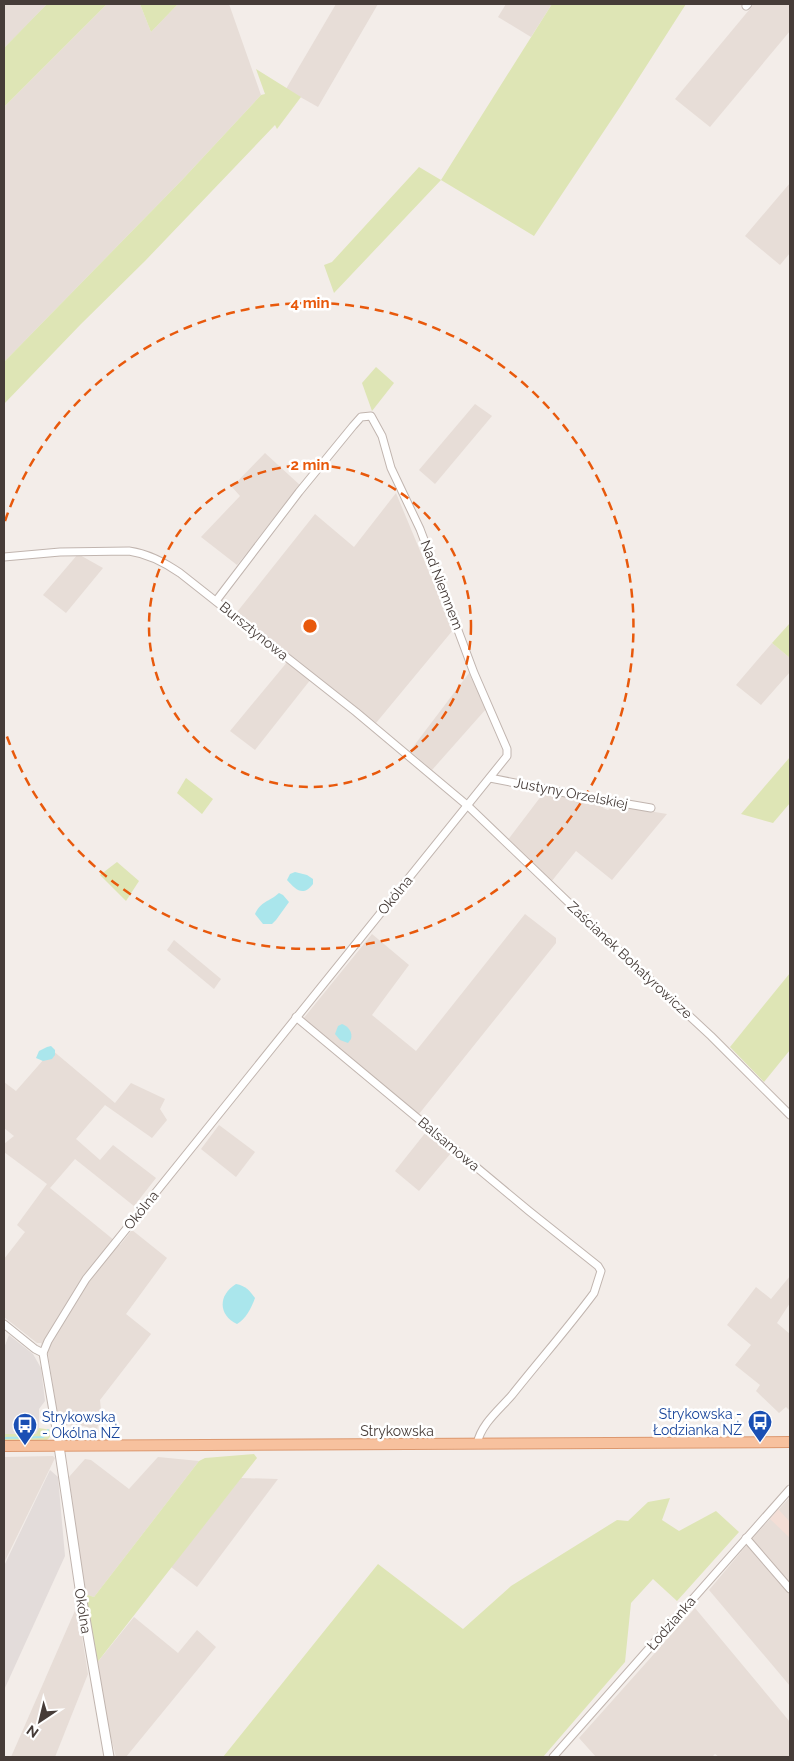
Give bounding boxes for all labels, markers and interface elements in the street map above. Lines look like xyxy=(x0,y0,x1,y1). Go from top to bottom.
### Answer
text: 4 min xyxy=(290,294,330,312)
text: 2 min xyxy=(291,456,329,474)
street label: Nad Niemnem xyxy=(418,538,466,632)
street label: Bursztynowa xyxy=(216,598,292,664)
centre of rings xyxy=(301,617,319,635)
street label: Justyny Orzelskiej xyxy=(513,774,629,812)
street label: Okólna xyxy=(374,872,416,918)
street label: Zaścianek Bohatyrowicze xyxy=(564,898,696,1022)
street label: Balsamowa xyxy=(415,1114,483,1174)
street label: Okólna xyxy=(120,1187,162,1233)
place label: Strykowska - Łodzianka NŻ xyxy=(653,1406,742,1438)
place label: Strykowska - Okólna NŻ xyxy=(42,1409,120,1441)
bus stop icon: Strykowska - Łodzianka NŻ xyxy=(747,1409,773,1443)
bus stop icon: Strykowska - Okólna NŻ xyxy=(12,1412,38,1446)
street label: Strykowska xyxy=(360,1423,434,1439)
street label: Okólna xyxy=(72,1587,94,1635)
street label: Łodzianka xyxy=(643,1593,699,1653)
north arrow xyxy=(15,1696,65,1746)
text: N xyxy=(24,1722,42,1741)

